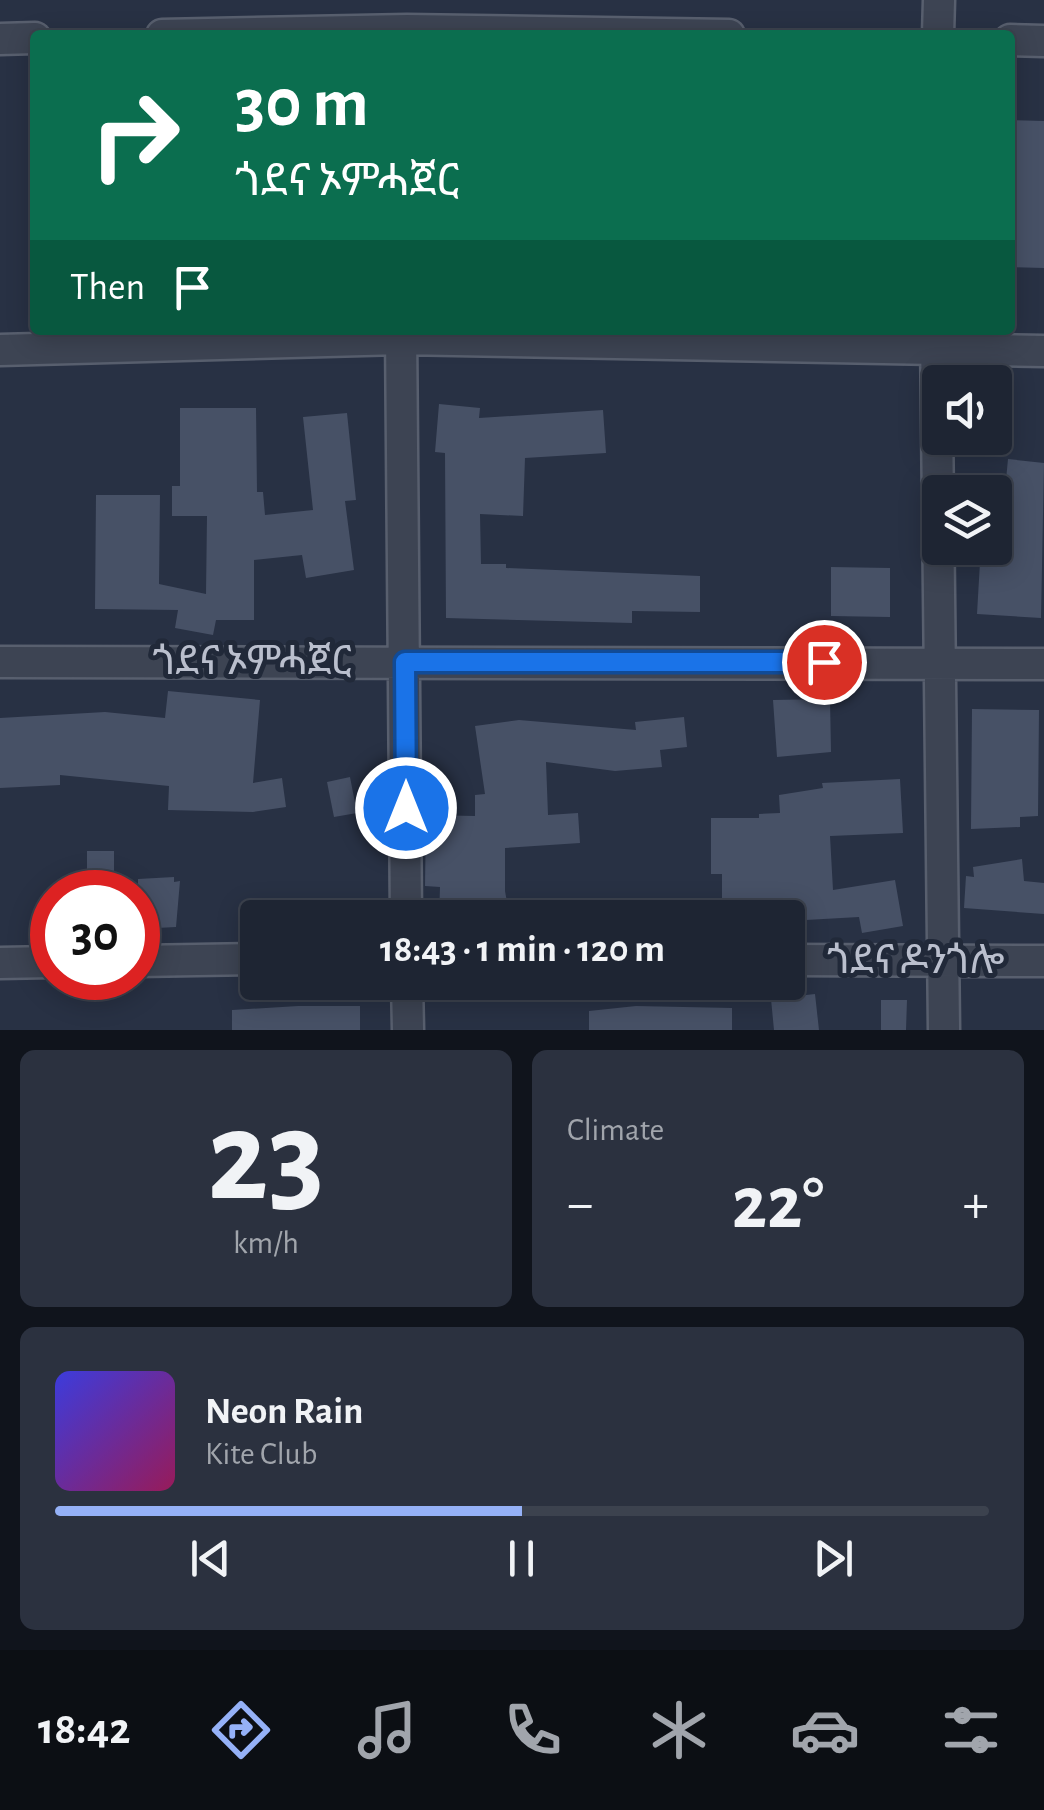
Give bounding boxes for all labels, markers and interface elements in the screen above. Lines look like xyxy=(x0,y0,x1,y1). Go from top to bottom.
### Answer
text: 30 m xyxy=(235,69,369,139)
icon: right xyxy=(70,70,200,200)
text: ጎደና ኦምሓጀር xyxy=(235,159,459,204)
icon: arrive xyxy=(165,260,220,315)
text: Then xyxy=(70,269,145,307)
map controls xyxy=(922,365,1012,565)
button: sound xyxy=(922,365,1012,455)
button: layers xyxy=(922,475,1012,565)
pin xyxy=(782,620,867,705)
icon: arrive xyxy=(797,635,852,690)
street label: ጎደና ኦምሓጀር xyxy=(152,642,352,682)
position arrow xyxy=(354,756,458,860)
speed limit sign: 30 xyxy=(30,870,160,1000)
text: 18:43 · 1 min · 120 m xyxy=(380,931,665,969)
street label: ጎደና ዶንጎሎ xyxy=(827,941,1005,981)
text: 23 xyxy=(207,1094,325,1224)
text: Climate xyxy=(567,1114,664,1146)
text: 22° xyxy=(732,1167,824,1242)
text: − xyxy=(567,1177,593,1232)
text: + xyxy=(963,1177,989,1232)
text: km/h xyxy=(233,1227,299,1259)
text: Neon Rain xyxy=(205,1393,363,1431)
text: Kite Club xyxy=(205,1438,317,1470)
icon: previous xyxy=(183,1531,238,1586)
icon: pause xyxy=(494,1531,549,1586)
icon: next xyxy=(806,1531,861,1586)
icon: directions xyxy=(206,1695,276,1765)
icon: music xyxy=(352,1695,422,1765)
icon: phone xyxy=(498,1695,568,1765)
icon: climate xyxy=(644,1695,714,1765)
icon: car xyxy=(790,1695,860,1765)
icon: filters xyxy=(936,1695,1006,1765)
text: 18:42 xyxy=(38,1707,130,1752)

